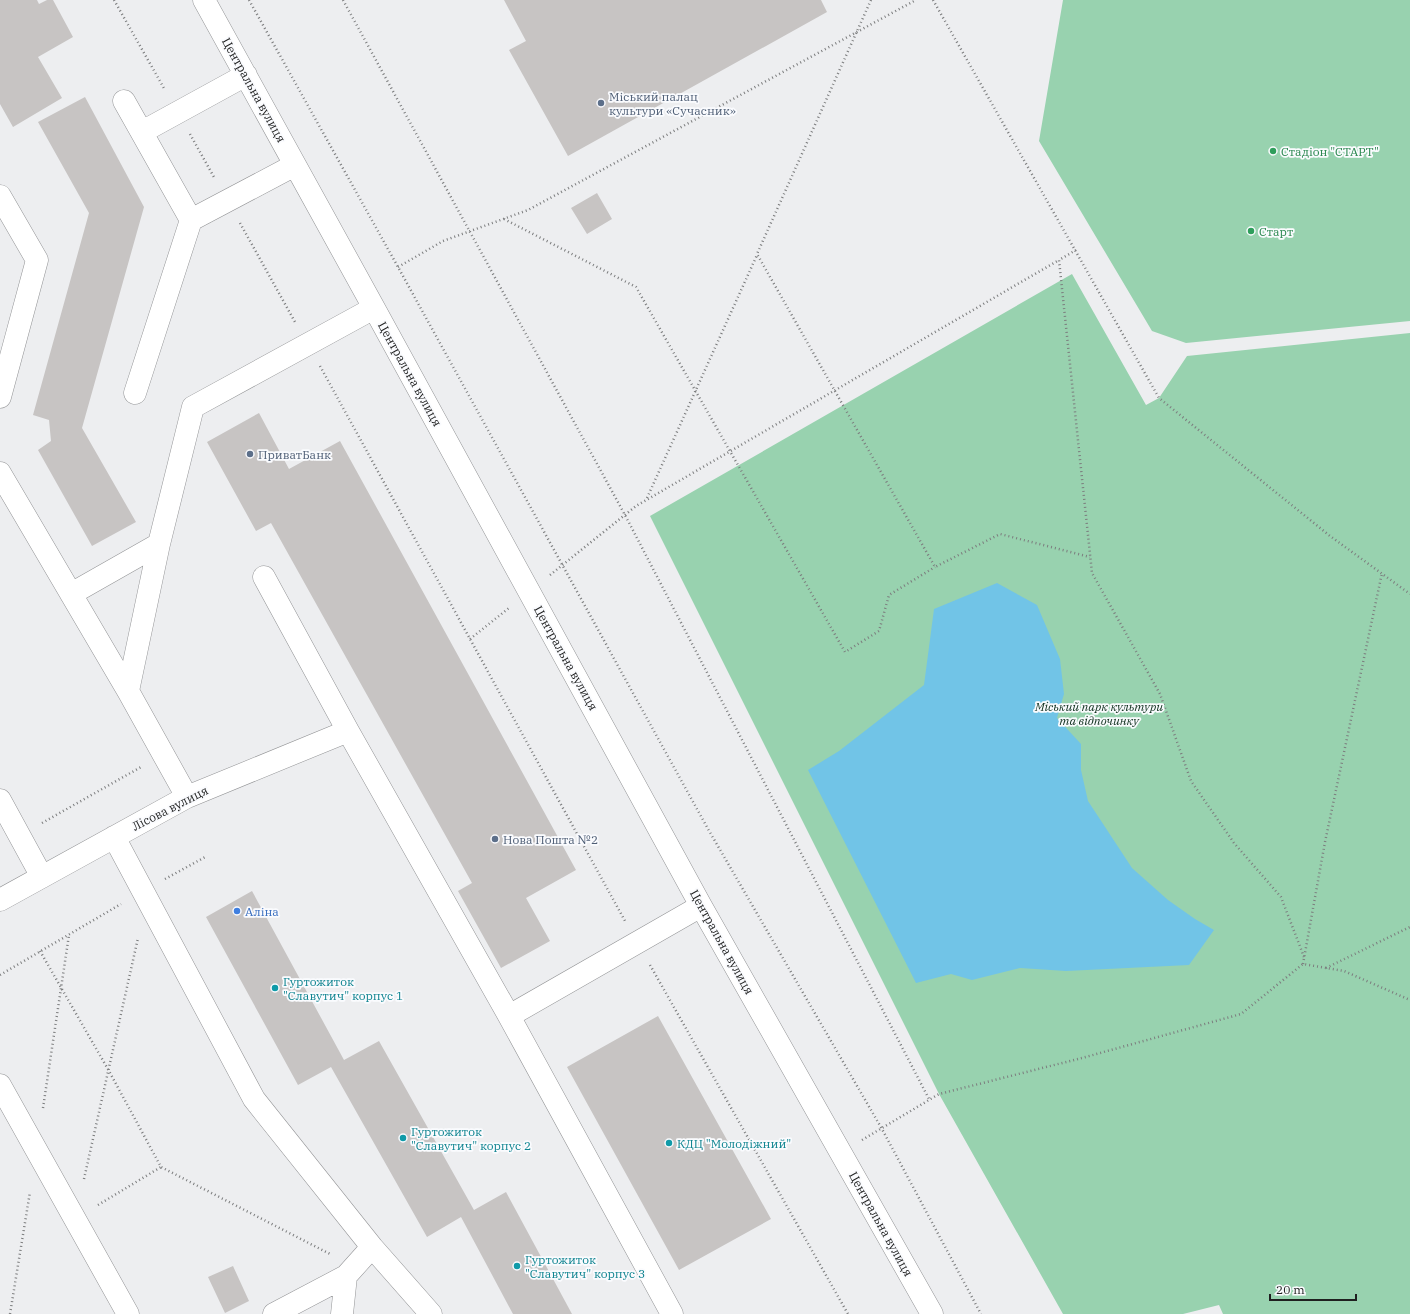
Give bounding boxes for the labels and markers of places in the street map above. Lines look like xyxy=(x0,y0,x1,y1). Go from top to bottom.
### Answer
place label: Міський палац культури «Сучасник» xyxy=(609,89,736,118)
marker: Міський палац культури «Сучасник» xyxy=(596,98,606,108)
place label: Стадіон "СТАРТ" xyxy=(1281,144,1379,159)
marker: Стадіон "СТАРТ" xyxy=(1268,146,1278,156)
place label: Старт xyxy=(1259,224,1293,239)
marker: Старт xyxy=(1246,226,1256,236)
place label: ПриватБанк xyxy=(258,447,331,462)
marker: ПриватБанк xyxy=(245,449,255,459)
place label: Нова Пошта №2 xyxy=(503,832,598,847)
marker: Нова Пошта №2 xyxy=(490,834,500,844)
place label: Аліна xyxy=(245,904,279,919)
marker: Аліна xyxy=(232,906,242,916)
place label: Гуртожиток "Славутич" корпус 1 xyxy=(283,974,403,1003)
marker: Гуртожиток "Славутич" корпус 1 xyxy=(270,983,280,993)
place label: Гуртожиток "Славутич" корпус 2 xyxy=(411,1124,531,1153)
marker: Гуртожиток "Славутич" корпус 2 xyxy=(398,1133,408,1143)
place label: КДЦ "Молодіжний" xyxy=(677,1136,791,1151)
marker: КДЦ "Молодіжний" xyxy=(664,1138,674,1148)
place label: Гуртожиток "Славутич" корпус 3 xyxy=(525,1252,645,1281)
marker: Гуртожиток "Славутич" корпус 3 xyxy=(512,1261,522,1271)

